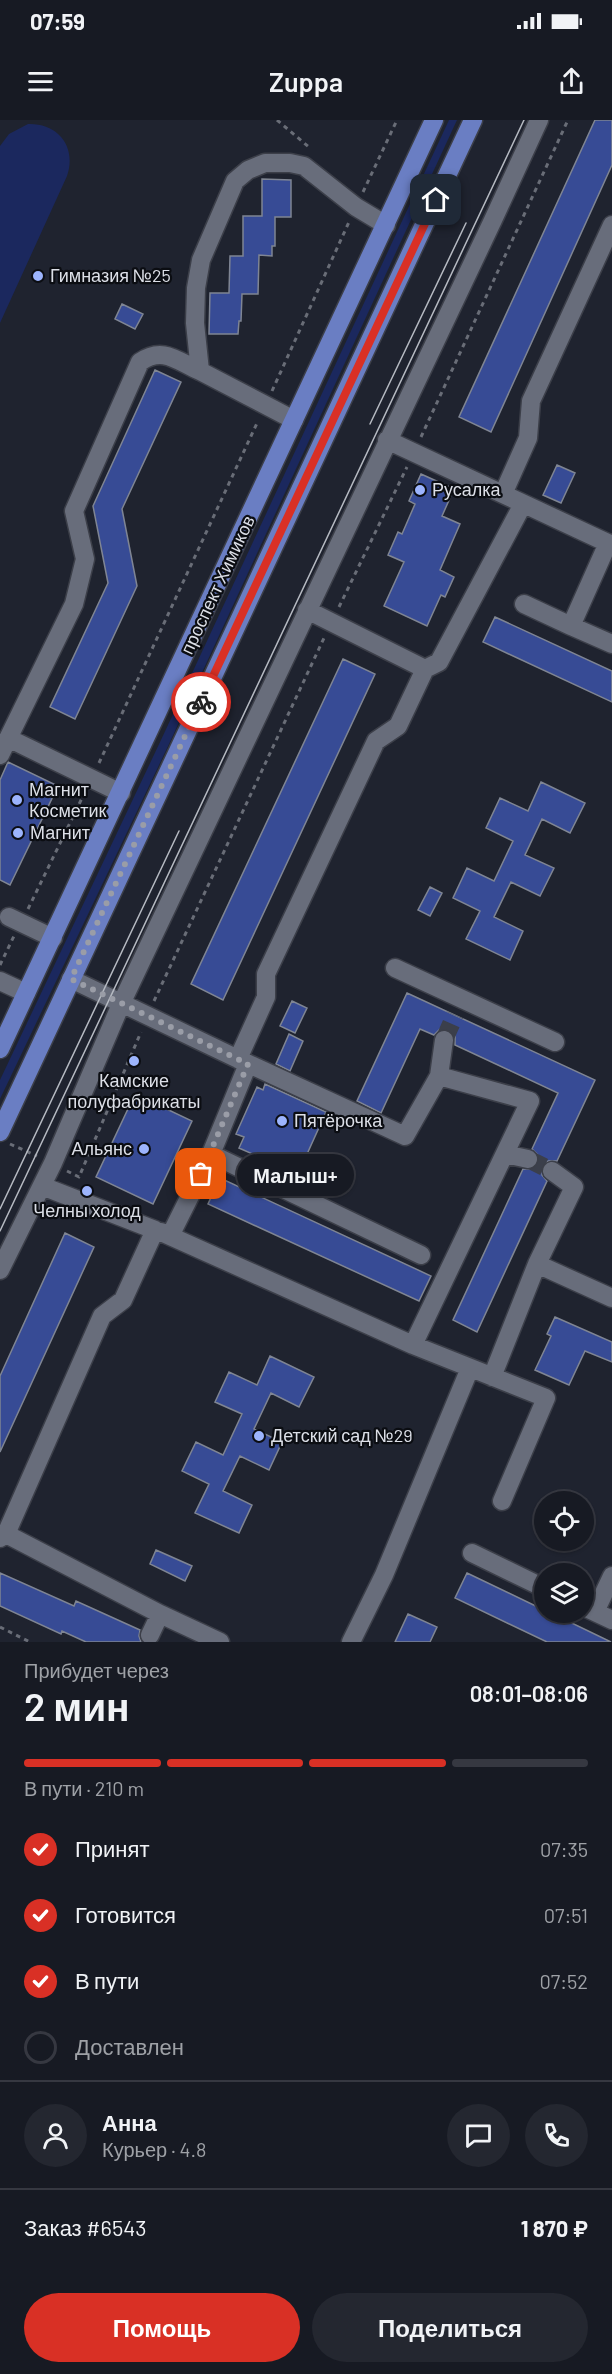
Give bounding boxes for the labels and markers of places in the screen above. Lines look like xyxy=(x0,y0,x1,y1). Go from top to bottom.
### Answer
pin xyxy=(410,174,461,225)
place label: Гимназия №25 xyxy=(50,264,171,286)
marker: Гимназия №25 xyxy=(31,269,45,283)
place label: Русалка xyxy=(432,478,502,500)
marker: Русалка xyxy=(413,483,427,497)
place label: Магнит Косметик xyxy=(29,778,107,821)
marker: Магнит Косметик xyxy=(10,793,24,807)
place label: Магнит xyxy=(30,821,90,843)
marker: Магнит xyxy=(11,826,25,840)
marker: Камские полуфабрикаты xyxy=(127,1054,141,1068)
place label: Камские полуфабрикаты xyxy=(68,1069,200,1112)
place label: Пятёрочка xyxy=(294,1109,383,1131)
marker: Пятёрочка xyxy=(275,1114,289,1128)
place label: Альянс xyxy=(71,1137,132,1159)
marker: Альянс xyxy=(137,1142,151,1156)
pin xyxy=(175,1148,226,1199)
callout: Малыш+ xyxy=(237,1153,354,1195)
marker: Челны холод xyxy=(80,1184,94,1198)
place label: Челны холод xyxy=(33,1199,141,1221)
place label: Детский сад №29 xyxy=(271,1424,413,1446)
marker: Детский сад №29 xyxy=(252,1429,266,1443)

